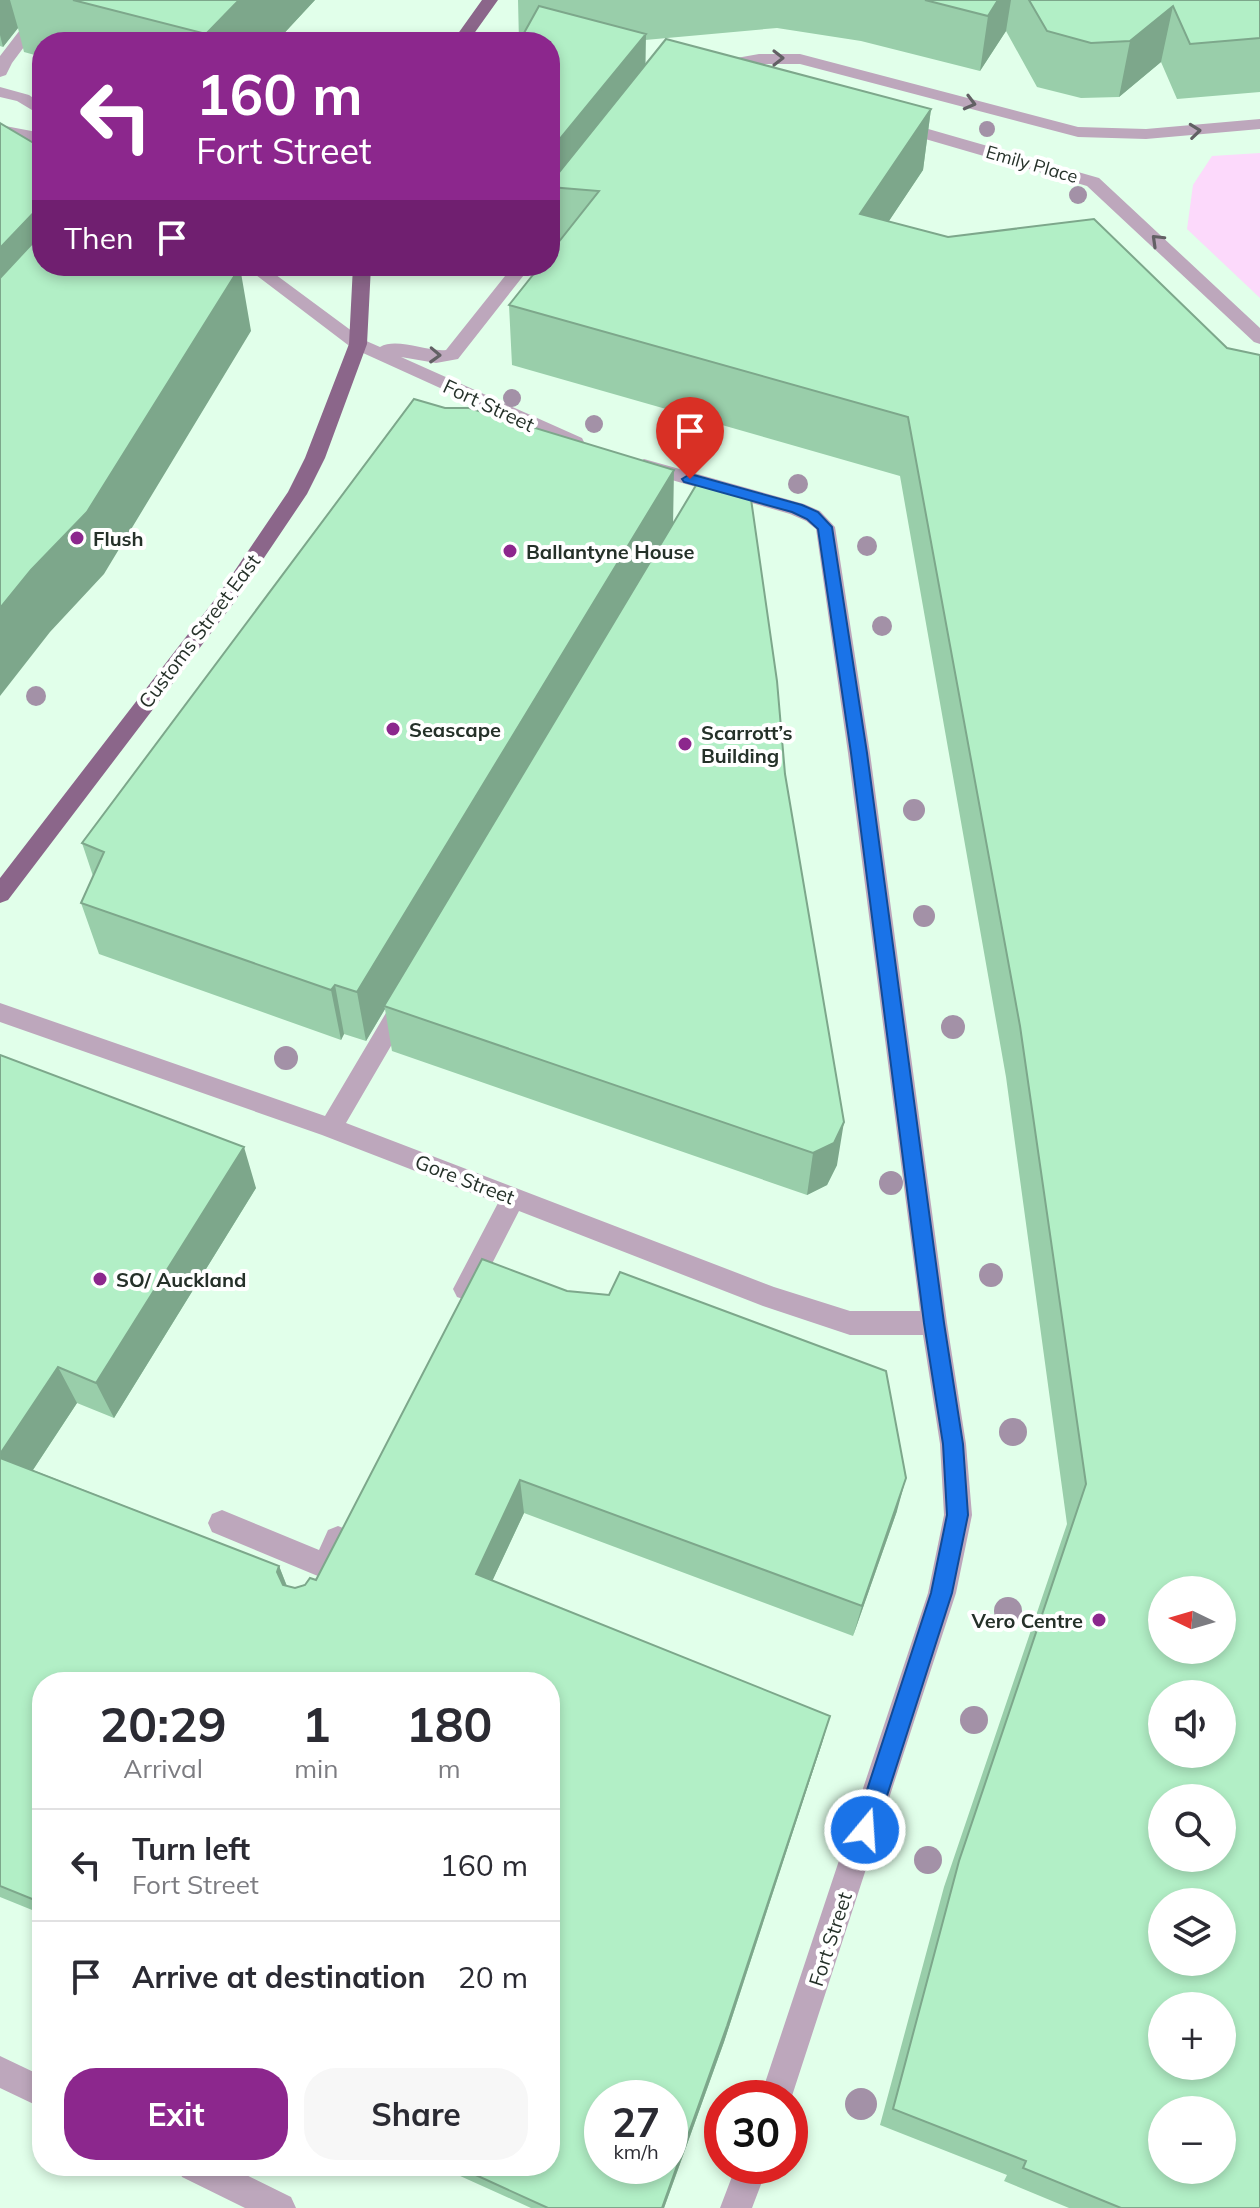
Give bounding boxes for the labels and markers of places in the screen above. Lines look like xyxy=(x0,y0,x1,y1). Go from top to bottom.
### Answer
pin xyxy=(656,397,724,479)
place label: Flush xyxy=(93,526,144,551)
marker: Flush xyxy=(68,529,86,547)
place label: Ballantyne House xyxy=(526,539,694,564)
marker: Ballantyne House xyxy=(501,542,519,560)
place label: Seascape xyxy=(409,717,501,742)
marker: Seascape xyxy=(384,720,402,738)
place label: Scarrott’s Building xyxy=(701,720,793,768)
marker: Scarrott’s Building xyxy=(676,735,694,753)
place label: SO/ Auckland xyxy=(116,1267,246,1292)
marker: SO/ Auckland xyxy=(91,1270,109,1288)
place label: Vero Centre xyxy=(971,1608,1083,1633)
marker: Vero Centre xyxy=(1090,1611,1108,1629)

